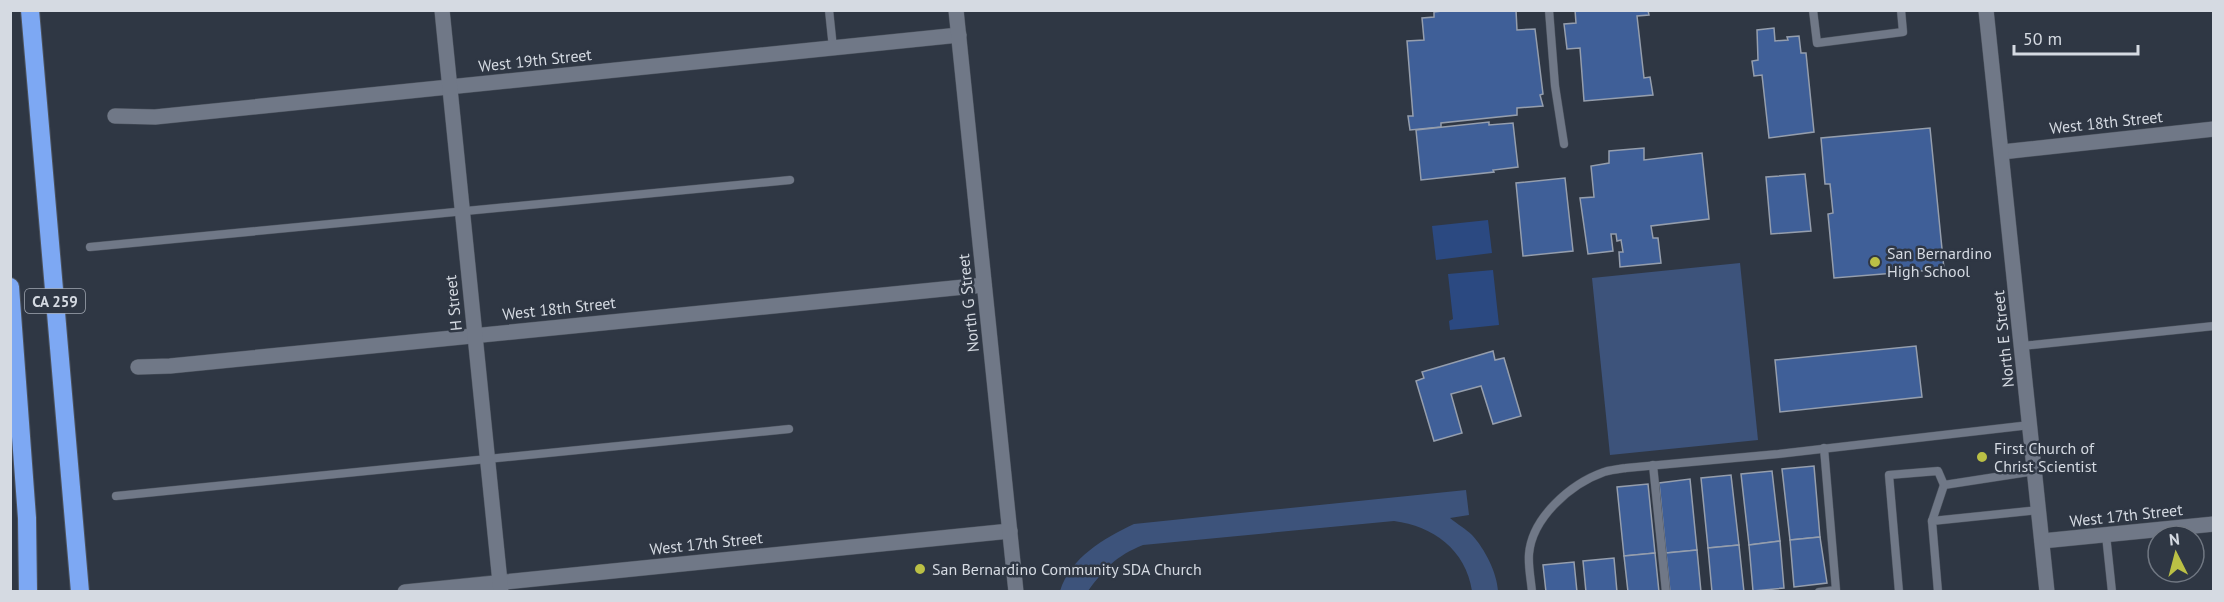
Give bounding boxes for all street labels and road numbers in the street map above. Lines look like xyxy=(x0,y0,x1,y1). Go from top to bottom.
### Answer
street label: West 19th Street xyxy=(477,44,593,76)
street label: West 18th Street xyxy=(2048,106,2164,138)
street label: North G Street xyxy=(953,252,983,353)
street label: H Street xyxy=(440,274,466,332)
road number: CA 259 xyxy=(25,289,85,313)
street label: North E Street xyxy=(1988,289,2018,388)
street label: West 18th Street xyxy=(501,292,617,324)
street label: West 17th Street xyxy=(2069,499,2184,531)
street label: West 17th Street xyxy=(649,527,764,559)

